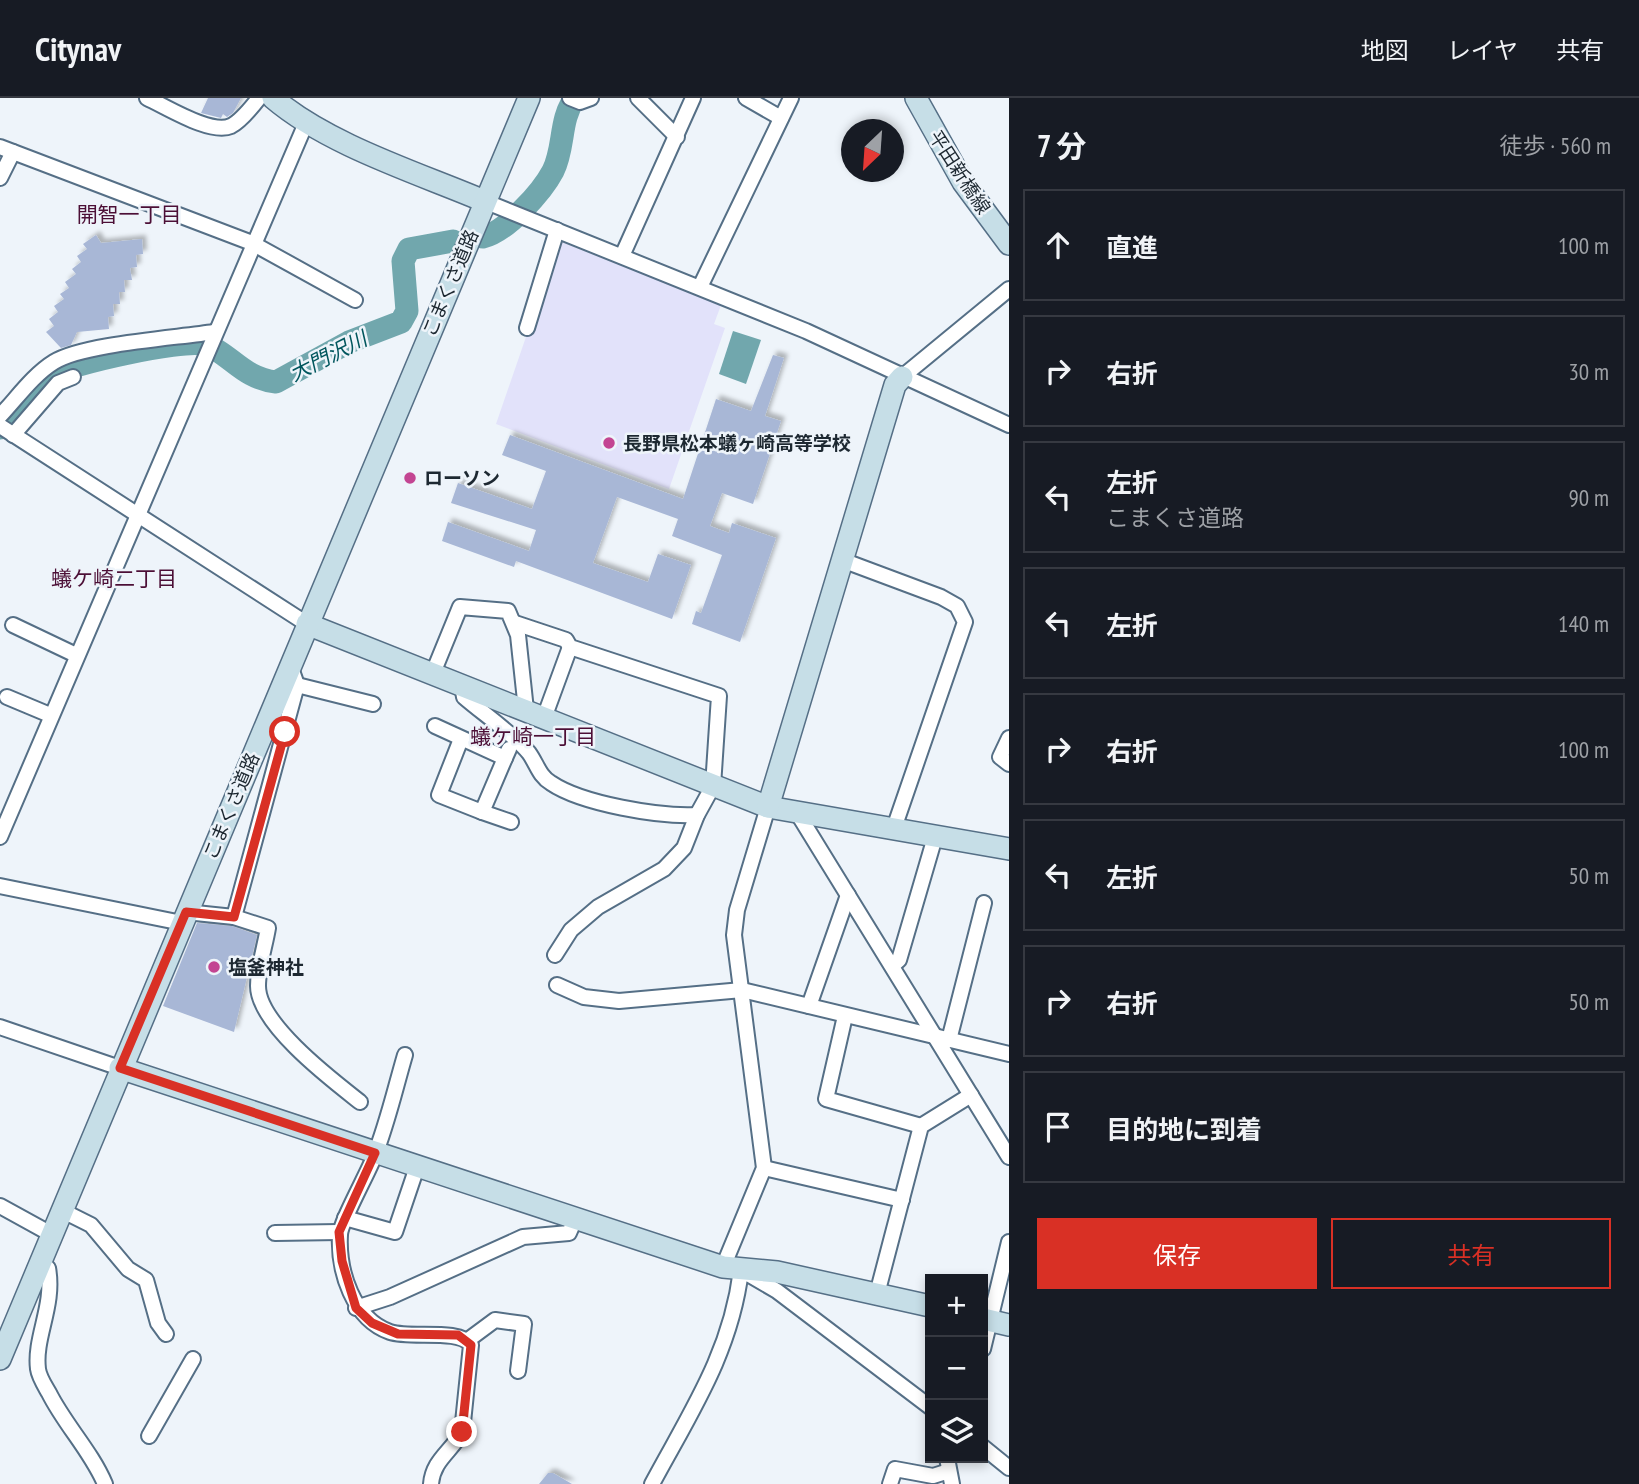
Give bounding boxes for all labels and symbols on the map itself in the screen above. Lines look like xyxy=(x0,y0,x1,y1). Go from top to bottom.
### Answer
north arrow xyxy=(841,119,904,182)
street label: 平田新橋線 xyxy=(924,126,996,218)
district label: 開智一丁目 xyxy=(77,201,182,228)
street label: こまくさ道路 xyxy=(417,226,483,340)
water label: 大門沢川 xyxy=(284,324,373,387)
place label: 長野県松本蟻ヶ崎高等学校 xyxy=(623,431,851,455)
marker: 長野県松本蟻ヶ崎高等学校 xyxy=(601,435,617,451)
place label: ローソン xyxy=(424,466,500,490)
marker: ローソン xyxy=(402,470,418,486)
district label: 蟻ケ崎二丁目 xyxy=(51,565,177,592)
route start xyxy=(269,716,300,747)
district label: 蟻ケ崎一丁目 xyxy=(470,723,596,750)
street label: こまくさ道路 xyxy=(198,749,264,863)
place label: 塩釜神社 xyxy=(228,955,304,979)
marker: 塩釜神社 xyxy=(206,959,222,975)
route end xyxy=(446,1416,477,1447)

